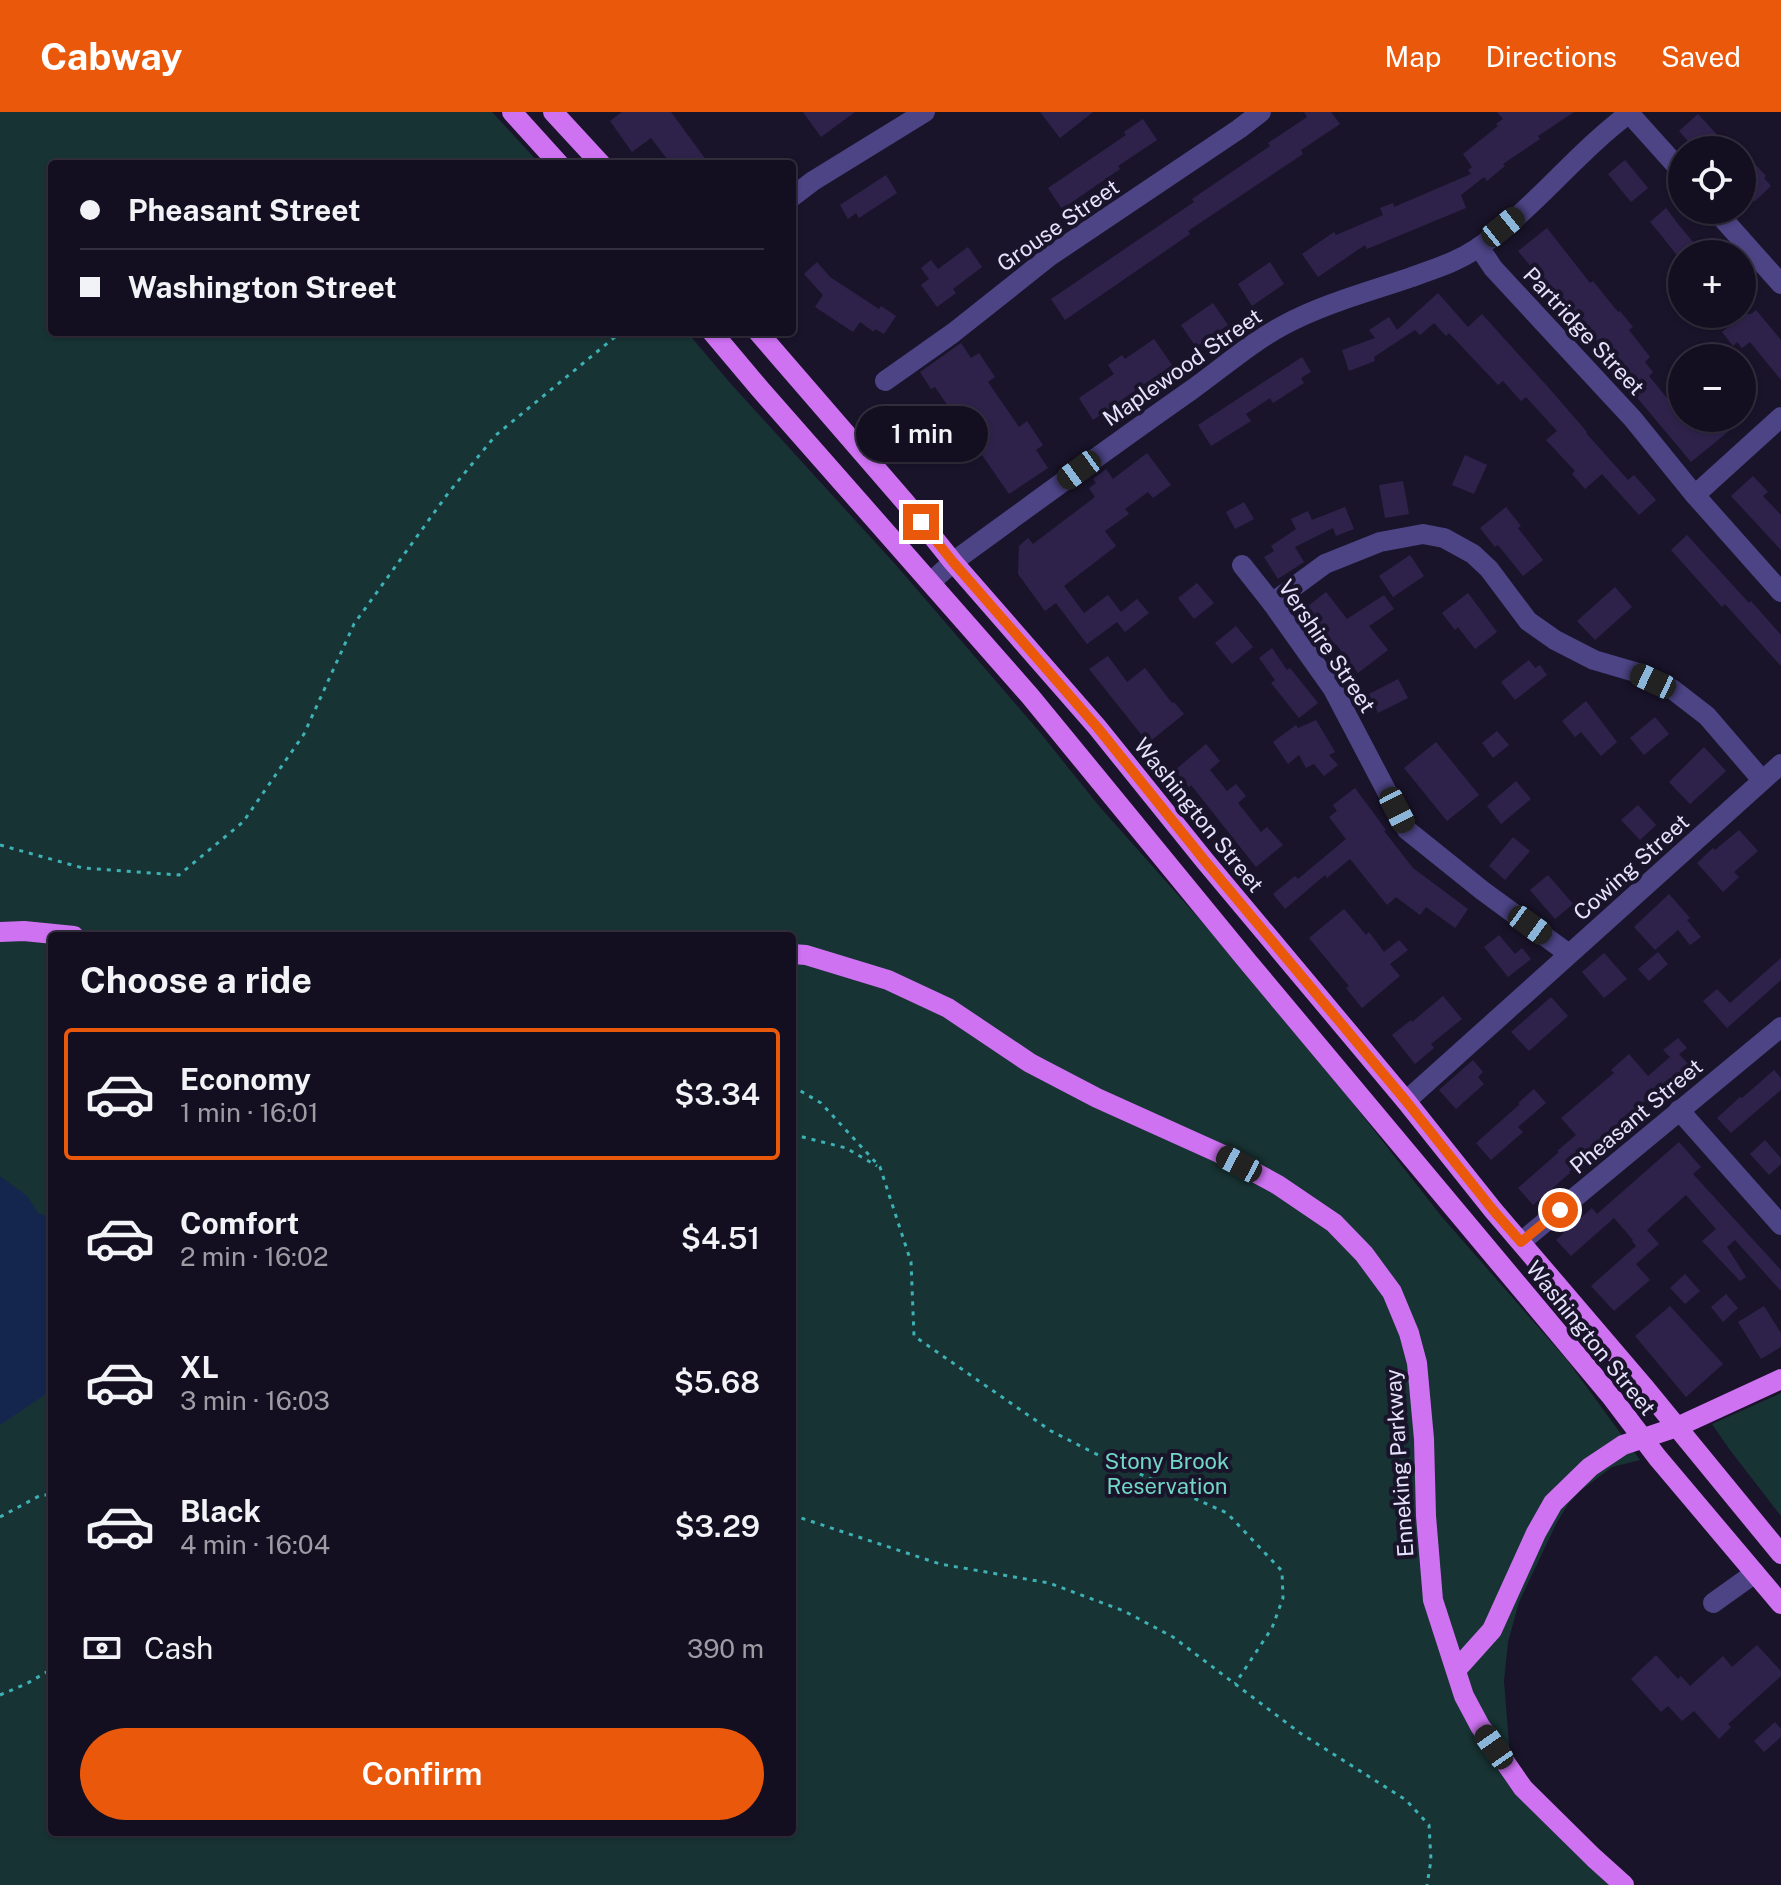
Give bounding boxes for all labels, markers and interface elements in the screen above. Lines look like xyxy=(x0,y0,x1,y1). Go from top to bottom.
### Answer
text: Cabway xyxy=(40,34,182,79)
text: Map xyxy=(1385,40,1441,73)
text: Directions xyxy=(1485,40,1617,73)
text: Saved xyxy=(1661,40,1741,73)
map controls xyxy=(1668,136,1756,432)
button: locate xyxy=(1668,136,1756,224)
street label: Grouse Street xyxy=(992,173,1124,277)
text: Pheasant Street xyxy=(128,192,361,228)
car xyxy=(1477,203,1529,251)
button: + xyxy=(1668,240,1756,328)
street label: Partridge Street xyxy=(1518,262,1650,400)
text: Washington Street xyxy=(128,269,397,305)
street label: Maplewood Street xyxy=(1098,303,1266,431)
button: − xyxy=(1668,344,1756,432)
callout: 1 min xyxy=(855,406,987,462)
text: 1 min xyxy=(891,418,953,449)
car xyxy=(1053,446,1105,494)
route end xyxy=(903,504,939,540)
street label: Vershire Street xyxy=(1273,575,1381,717)
car xyxy=(1626,660,1680,702)
street label: Washington Street xyxy=(1129,733,1269,897)
car xyxy=(1375,783,1419,837)
street label: Cowing Street xyxy=(1568,808,1694,926)
car xyxy=(1504,901,1556,949)
text: Choose a ride xyxy=(80,959,312,1001)
street label: Pheasant Street xyxy=(1565,1053,1707,1179)
icon: car xyxy=(84,1058,156,1130)
text: Economy xyxy=(180,1061,311,1097)
text: $3.34 xyxy=(674,1076,760,1112)
text: 1 min · 16:01 xyxy=(180,1097,319,1128)
car xyxy=(1212,1142,1266,1186)
route start xyxy=(1542,1192,1578,1228)
icon: car xyxy=(84,1202,156,1274)
text: Comfort xyxy=(180,1205,299,1241)
text: $4.51 xyxy=(681,1220,760,1256)
text: 2 min · 16:02 xyxy=(180,1241,328,1272)
street label: Washington Street xyxy=(1521,1256,1661,1420)
icon: car xyxy=(84,1346,156,1418)
text: XL xyxy=(180,1349,219,1385)
text: $5.68 xyxy=(674,1364,760,1400)
street label: Enneking Parkway xyxy=(1379,1368,1419,1558)
text: 3 min · 16:03 xyxy=(180,1385,330,1416)
park label: Stony Brook Reservation xyxy=(1105,1448,1229,1499)
icon: car xyxy=(84,1490,156,1562)
text: Black xyxy=(180,1493,261,1529)
text: $3.29 xyxy=(675,1508,760,1544)
text: 4 min · 16:04 xyxy=(180,1529,330,1560)
icon: cash xyxy=(80,1626,124,1670)
text: Cash xyxy=(144,1630,213,1666)
text: 390 m xyxy=(687,1633,764,1664)
car xyxy=(1470,1720,1518,1774)
button: Confirm xyxy=(80,1728,764,1820)

